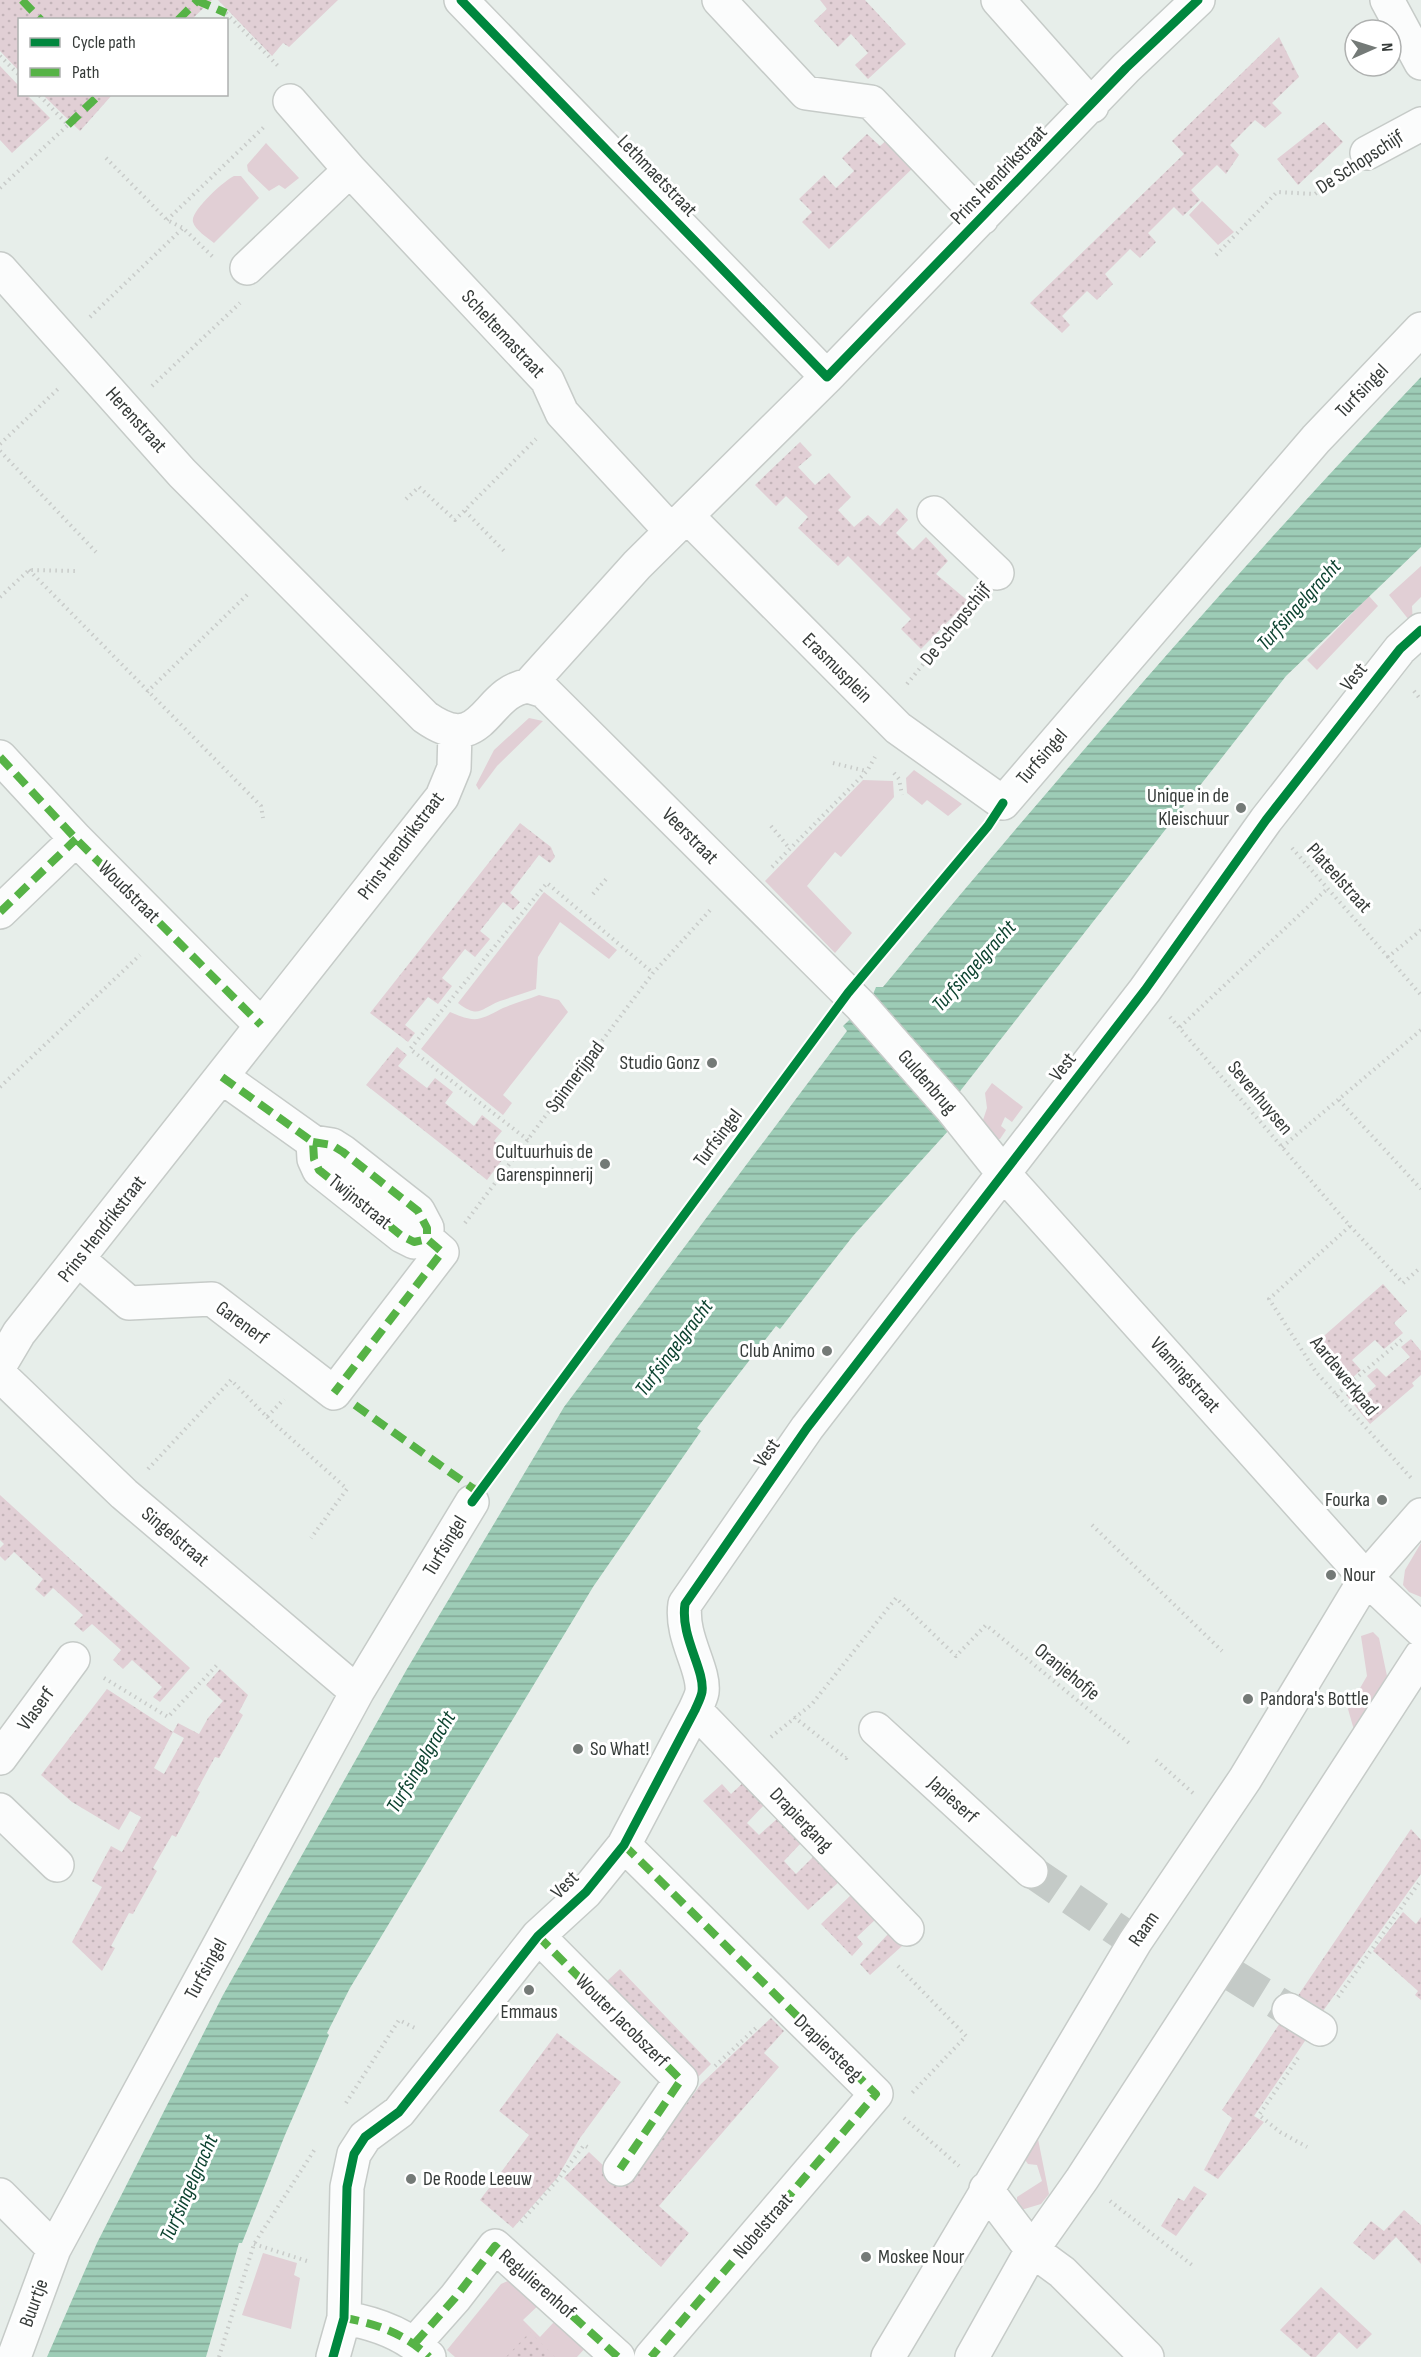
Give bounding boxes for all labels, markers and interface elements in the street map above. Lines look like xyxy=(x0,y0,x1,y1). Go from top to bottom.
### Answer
legend xyxy=(18,18,228,96)
north arrow xyxy=(1343,18,1403,78)
text: Cycle path xyxy=(72,32,136,53)
text: N xyxy=(1377,43,1396,52)
text: Path xyxy=(72,62,100,83)
street label: Prins Hendrikstraat xyxy=(946,120,1052,230)
street label: De Schopschijf xyxy=(1312,125,1408,199)
street label: Lethmaetstraat xyxy=(612,130,702,222)
street label: Scheltemastraat xyxy=(456,285,550,383)
street label: Turfsingel xyxy=(1330,359,1394,423)
street label: Herenstraat xyxy=(100,382,172,458)
water label: Turfsingelgracht xyxy=(1252,554,1347,656)
street label: De Schopschijf xyxy=(915,578,997,670)
street label: Erasmusplein xyxy=(797,628,877,708)
street label: Vest xyxy=(1335,658,1373,696)
street label: Turfsingel xyxy=(1011,724,1073,790)
place label: Unique in de Kleischuur xyxy=(1147,784,1229,831)
street label: Prins Hendrikstraat xyxy=(353,787,449,905)
marker: Unique in de Kleischuur xyxy=(1234,801,1248,815)
street label: Veerstraat xyxy=(657,803,723,869)
street label: Plateelstraat xyxy=(1301,838,1377,918)
street label: Woudstraat xyxy=(93,856,165,928)
water label: Turfsingelgracht xyxy=(927,915,1022,1017)
street label: Spinnerijpad xyxy=(540,1037,610,1117)
street label: Guldenbrug xyxy=(893,1045,961,1119)
street label: Vest xyxy=(1044,1048,1082,1086)
place label: Studio Gonz xyxy=(619,1051,700,1075)
marker: Studio Gonz xyxy=(705,1056,719,1070)
street label: Sevenhuysen xyxy=(1222,1056,1298,1140)
street label: Turfsingel xyxy=(689,1104,747,1172)
place label: Cultuurhuis de Garenspinnerij xyxy=(495,1140,593,1187)
marker: Cultuurhuis de Garenspinnerij xyxy=(598,1157,612,1171)
street label: Twijnstraat xyxy=(323,1169,397,1235)
street label: Prins Hendrikstraat xyxy=(53,1171,151,1287)
water label: Turfsingelgracht xyxy=(630,1294,719,1401)
street label: Garenerf xyxy=(211,1296,273,1350)
street label: Aardewerkpad xyxy=(1304,1331,1383,1421)
street label: Vlamingstraat xyxy=(1145,1332,1225,1418)
place label: Club Animo xyxy=(739,1339,815,1363)
marker: Club Animo xyxy=(820,1344,834,1358)
street label: Vest xyxy=(749,1434,785,1472)
place label: Fourka xyxy=(1325,1488,1370,1512)
marker: Fourka xyxy=(1375,1493,1389,1507)
street label: Singelstraat xyxy=(136,1502,214,1572)
street label: Turfsingel xyxy=(418,1512,472,1580)
place label: Nour xyxy=(1343,1563,1376,1587)
marker: Nour xyxy=(1324,1568,1338,1582)
street label: Oranjehofje xyxy=(1029,1638,1105,1706)
street label: Vlaserf xyxy=(12,1683,60,1735)
place label: Pandora's Bottle xyxy=(1260,1687,1369,1711)
marker: Pandora's Bottle xyxy=(1241,1692,1255,1706)
water label: Turfsingelgracht xyxy=(381,1706,461,1817)
place label: So What! xyxy=(590,1737,649,1761)
marker: So What! xyxy=(571,1742,585,1756)
street label: Japieserf xyxy=(922,1771,983,1829)
street label: Drapiergang xyxy=(765,1783,837,1857)
street label: Vest xyxy=(546,1866,584,1904)
street label: Raam xyxy=(1123,1907,1165,1951)
street label: Turfsingel xyxy=(180,1934,232,2004)
street label: Wouter Jacobszerf xyxy=(570,1969,674,2073)
marker: Emmaus xyxy=(522,1983,536,1997)
place label: Emmaus xyxy=(500,2000,558,2024)
street label: Drapiersteeg xyxy=(789,2010,867,2086)
water label: Turfsingelgracht xyxy=(154,2130,224,2245)
place label: De Roode Leeuw xyxy=(423,2167,532,2191)
marker: De Roode Leeuw xyxy=(404,2172,418,2186)
street label: Nobelstraat xyxy=(728,2188,798,2264)
street label: Regulierenhof xyxy=(494,2244,580,2324)
place label: Moskee Nour xyxy=(878,2245,965,2269)
marker: Moskee Nour xyxy=(859,2250,873,2264)
street label: Buurtje xyxy=(14,2276,54,2330)

